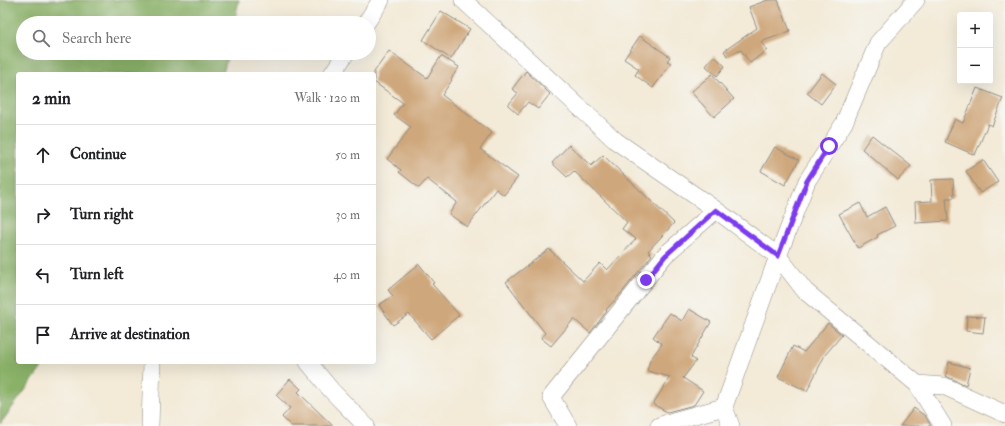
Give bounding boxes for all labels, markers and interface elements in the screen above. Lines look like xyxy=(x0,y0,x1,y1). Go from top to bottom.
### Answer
map controls xyxy=(957,12,993,84)
button: + xyxy=(957,12,993,48)
search box xyxy=(16,16,376,60)
icon: search xyxy=(30,27,52,49)
text: Search here xyxy=(62,29,131,48)
button: − xyxy=(957,48,993,84)
text: 2 min xyxy=(32,88,71,109)
text: Walk · 120 m xyxy=(294,90,360,106)
route start xyxy=(820,137,838,155)
icon: ahead xyxy=(32,144,54,166)
text: Continue xyxy=(70,145,126,164)
text: 50 m xyxy=(335,147,360,163)
icon: right xyxy=(32,204,54,226)
text: Turn right xyxy=(70,205,133,224)
text: 30 m xyxy=(336,207,360,223)
icon: left xyxy=(32,264,54,286)
text: Turn left xyxy=(70,265,124,284)
text: 40 m xyxy=(334,267,360,283)
route end xyxy=(637,271,655,289)
icon: arrive xyxy=(32,324,54,346)
text: Arrive at destination xyxy=(70,325,190,344)

